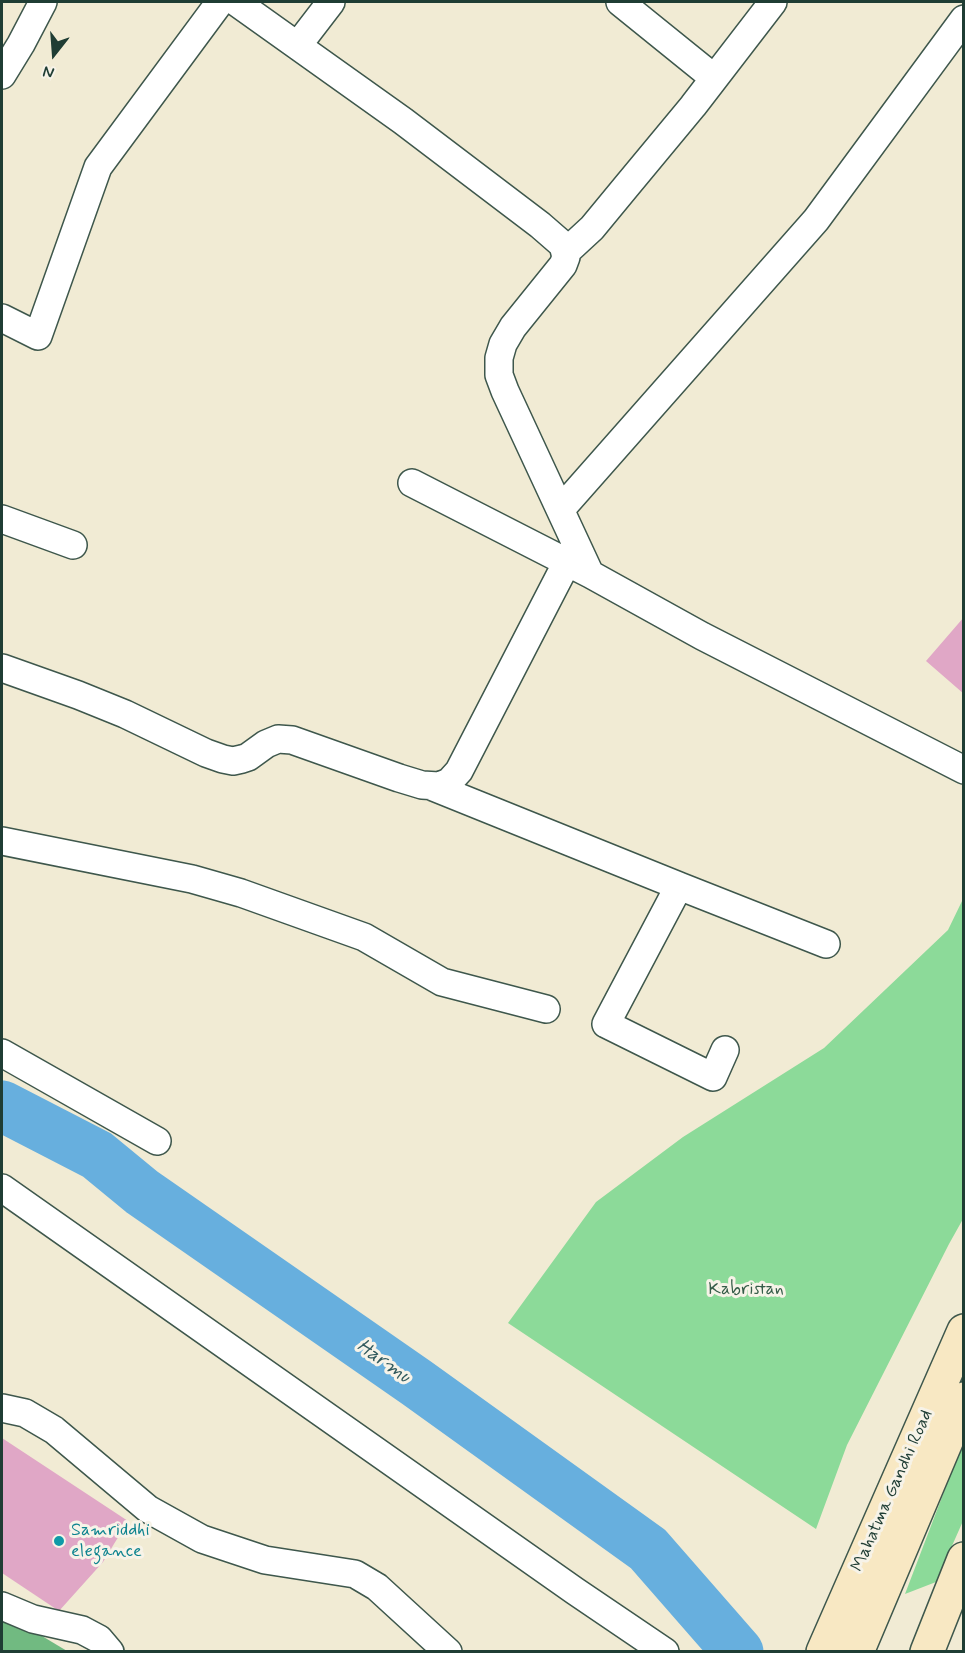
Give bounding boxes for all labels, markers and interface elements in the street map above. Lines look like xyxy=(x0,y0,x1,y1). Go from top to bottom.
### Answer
north arrow xyxy=(24,24,84,84)
text: N xyxy=(40,60,57,83)
park label: Kabristan xyxy=(708,1279,784,1301)
water label: Harmu xyxy=(351,1335,415,1389)
street label: Mahatma Gandhi Road xyxy=(848,1407,938,1575)
place label: Samriddhi elegance xyxy=(71,1520,150,1562)
marker: Samriddhi elegance xyxy=(52,1534,66,1548)

